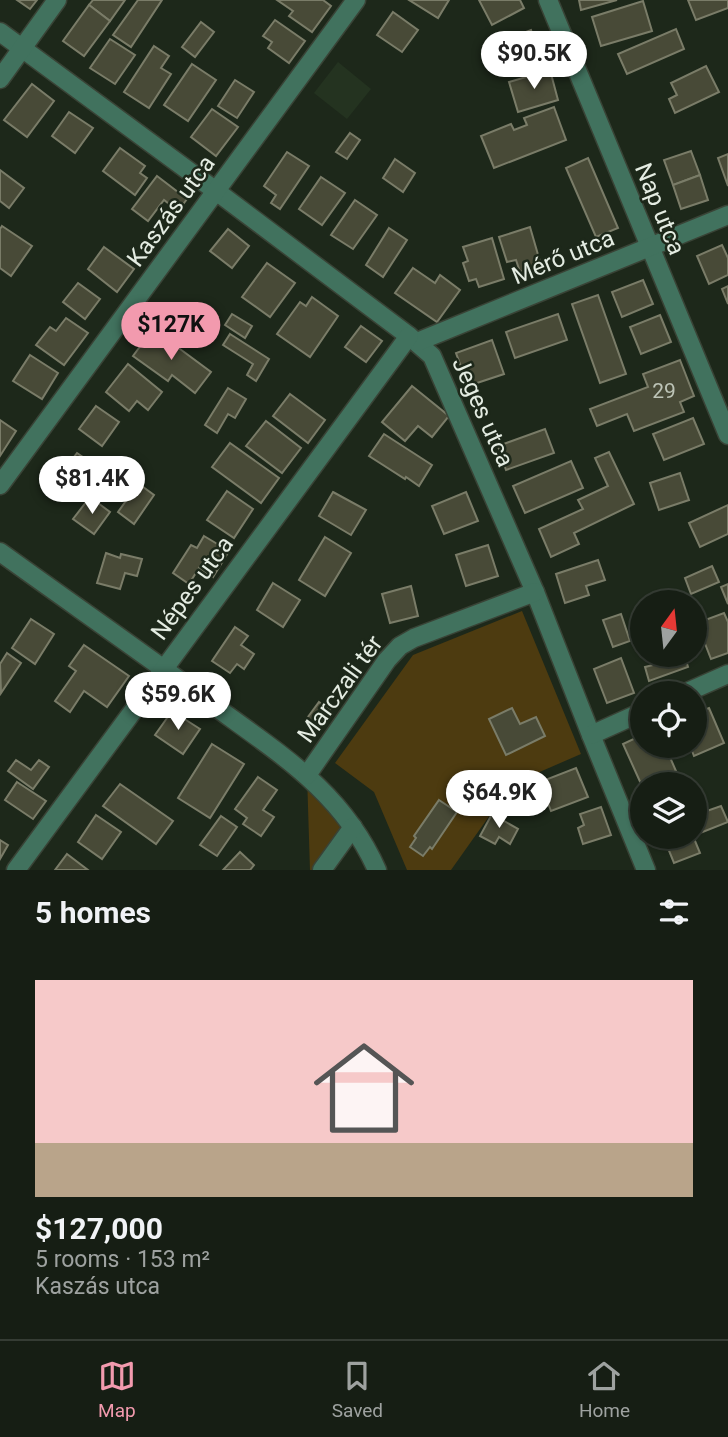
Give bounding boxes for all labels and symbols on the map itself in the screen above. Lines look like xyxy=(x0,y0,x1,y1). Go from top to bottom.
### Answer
pin: $90.5K xyxy=(477,32,591,91)
street label: Kaszás utca xyxy=(121,150,221,272)
street label: Nap utca xyxy=(629,159,691,259)
street label: Mérő utca xyxy=(508,224,618,290)
pin: $127K xyxy=(122,302,220,362)
street label: Jeges utca xyxy=(446,353,520,471)
house number: 29 xyxy=(652,379,676,403)
pin: $81.4K xyxy=(35,456,149,516)
street label: Népes utca xyxy=(145,531,239,645)
north arrow xyxy=(630,590,707,667)
street label: Marczali tér xyxy=(292,630,388,748)
pin: $59.6K xyxy=(121,672,235,732)
pin: $64.9K xyxy=(442,770,556,830)

